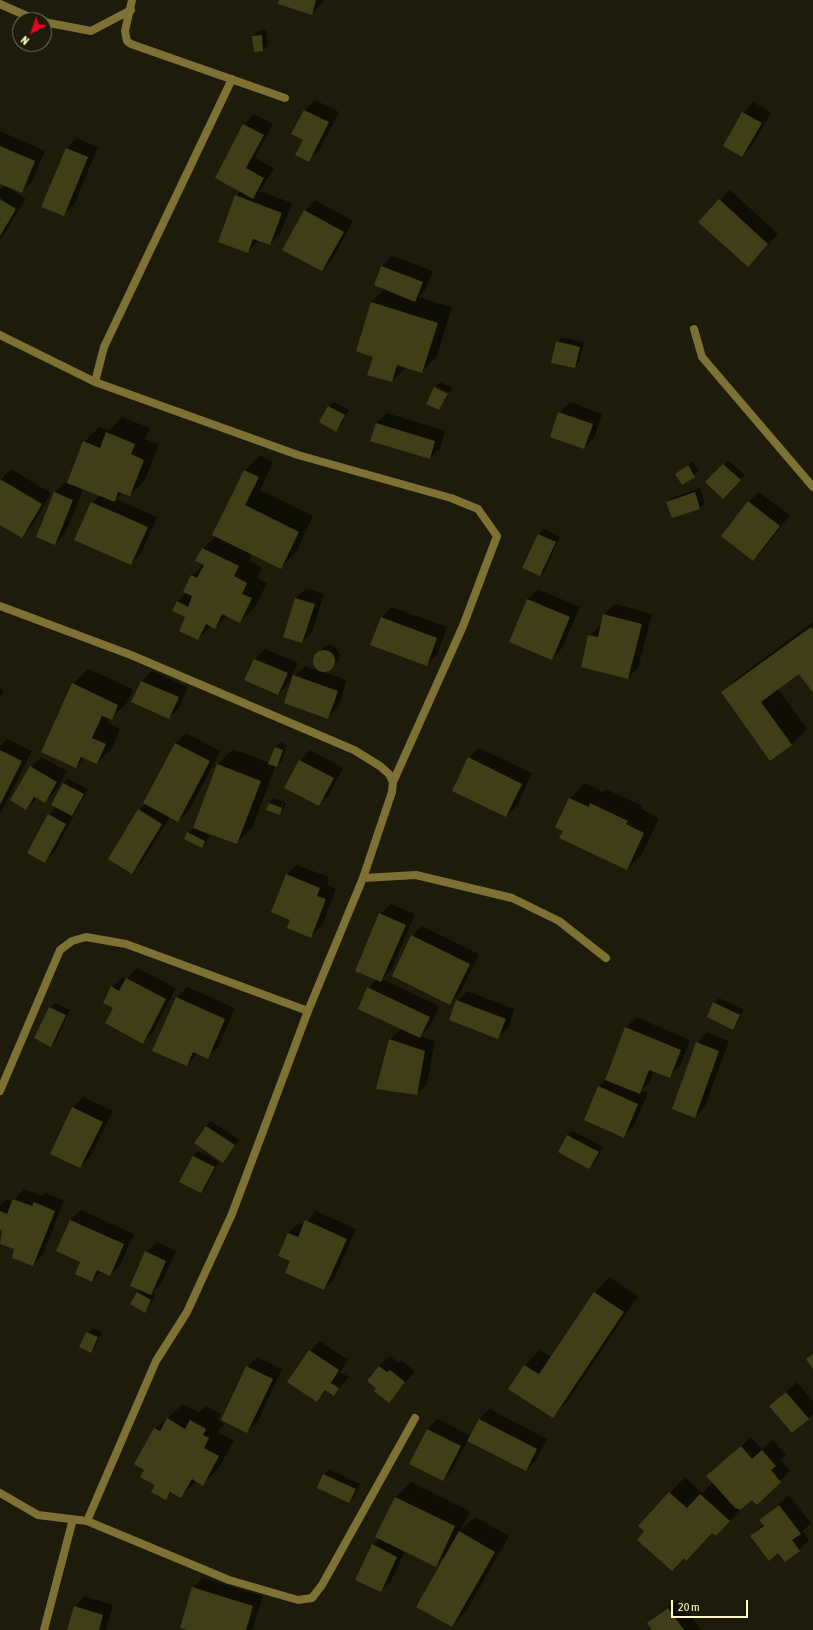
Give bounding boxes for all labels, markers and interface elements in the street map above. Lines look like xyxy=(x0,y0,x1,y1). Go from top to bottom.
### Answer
north arrow xyxy=(12,12,52,52)
text: N xyxy=(19,34,31,47)
scale bar xyxy=(673,1592,750,1618)
text: 20 m xyxy=(678,1600,700,1614)

